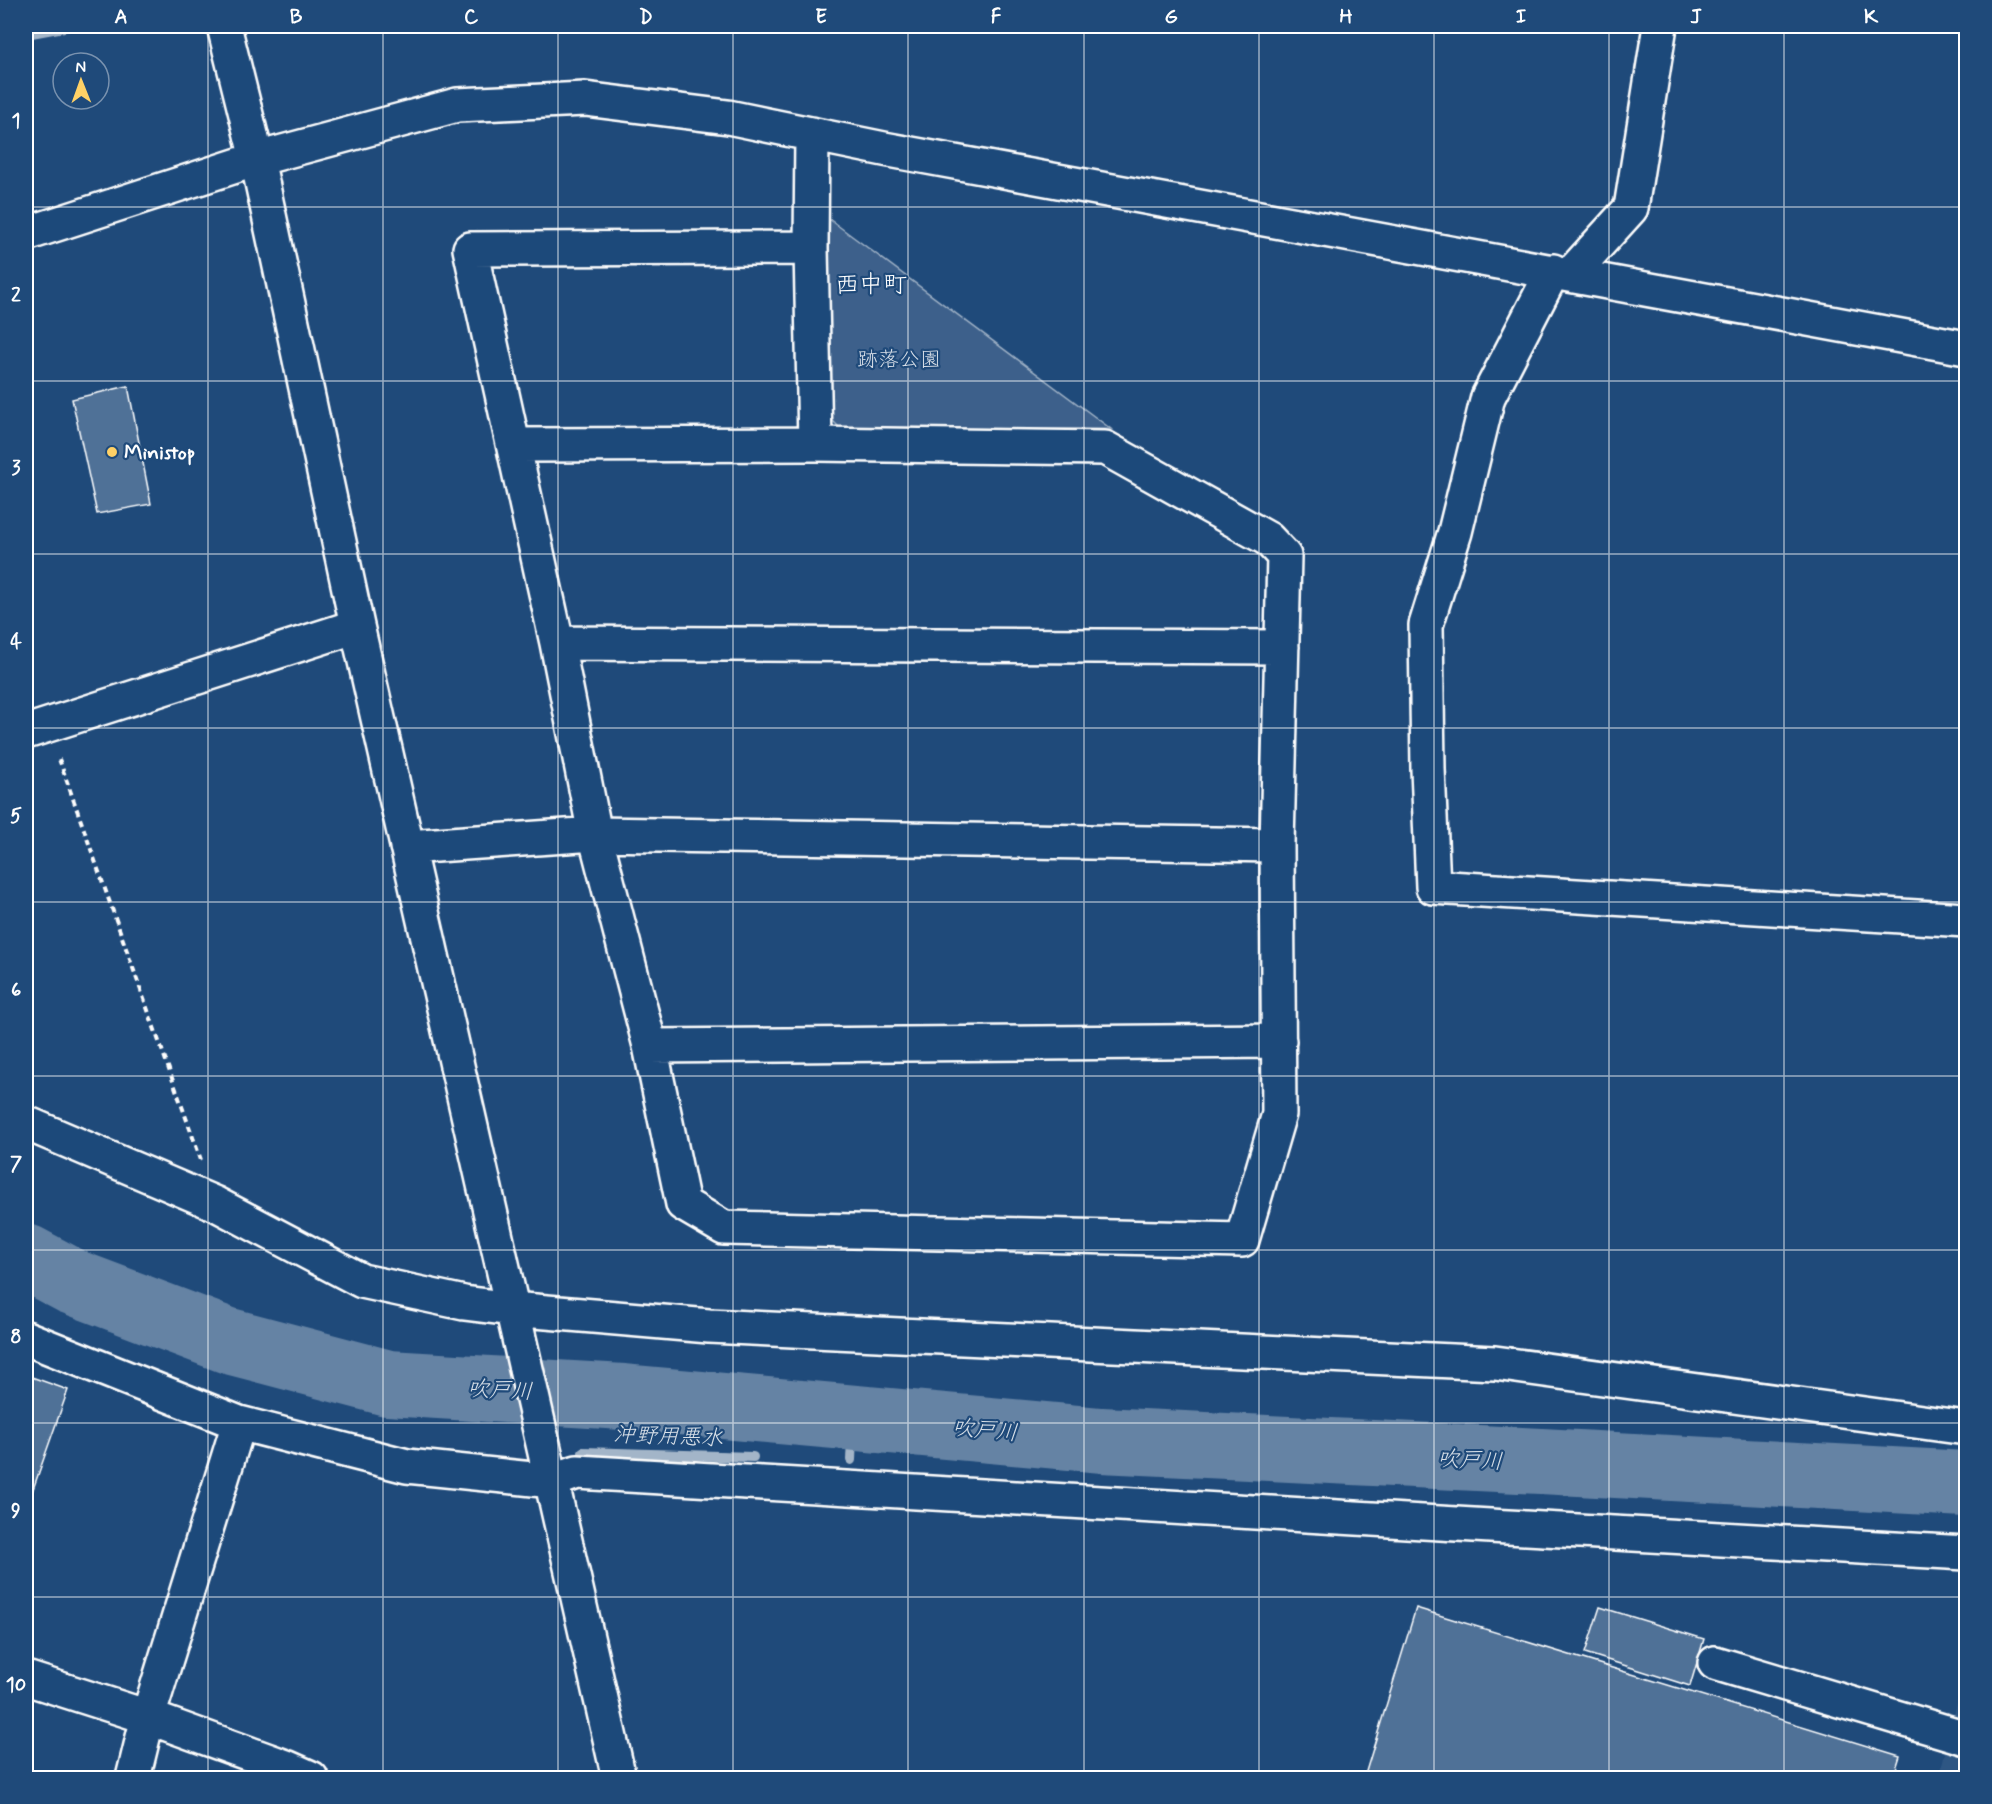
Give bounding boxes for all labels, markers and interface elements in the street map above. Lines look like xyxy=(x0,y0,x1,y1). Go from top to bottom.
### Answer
text: A xyxy=(114,4,128,31)
text: B xyxy=(290,4,303,31)
text: C xyxy=(464,4,479,31)
text: D xyxy=(639,4,653,31)
text: E xyxy=(815,4,827,31)
text: F xyxy=(991,4,1002,31)
text: G xyxy=(1164,4,1178,31)
text: H xyxy=(1339,4,1353,31)
text: I xyxy=(1516,4,1526,31)
text: J xyxy=(1690,4,1702,31)
text: K xyxy=(1864,4,1879,31)
north arrow xyxy=(51,51,111,111)
text: N xyxy=(75,57,86,78)
text: 1 xyxy=(12,108,20,135)
district label: 西中町 xyxy=(835,270,907,301)
text: 2 xyxy=(11,282,21,309)
park label: 跡落公園 xyxy=(857,346,941,374)
place label: Ministop xyxy=(124,439,195,467)
marker: Ministop xyxy=(105,445,119,459)
text: 3 xyxy=(11,455,21,482)
text: 4 xyxy=(10,629,22,656)
text: 5 xyxy=(10,803,22,830)
text: 6 xyxy=(11,977,21,1004)
text: 7 xyxy=(10,1151,22,1178)
text: 8 xyxy=(10,1324,22,1351)
water label: 吹戸川 xyxy=(466,1375,534,1407)
water label: 吹戸川 xyxy=(951,1414,1019,1448)
water label: 沖野用悪水 xyxy=(612,1421,723,1453)
water label: 吹戸川 xyxy=(1436,1445,1504,1477)
text: 9 xyxy=(11,1498,21,1525)
text: 10 xyxy=(6,1672,26,1699)

